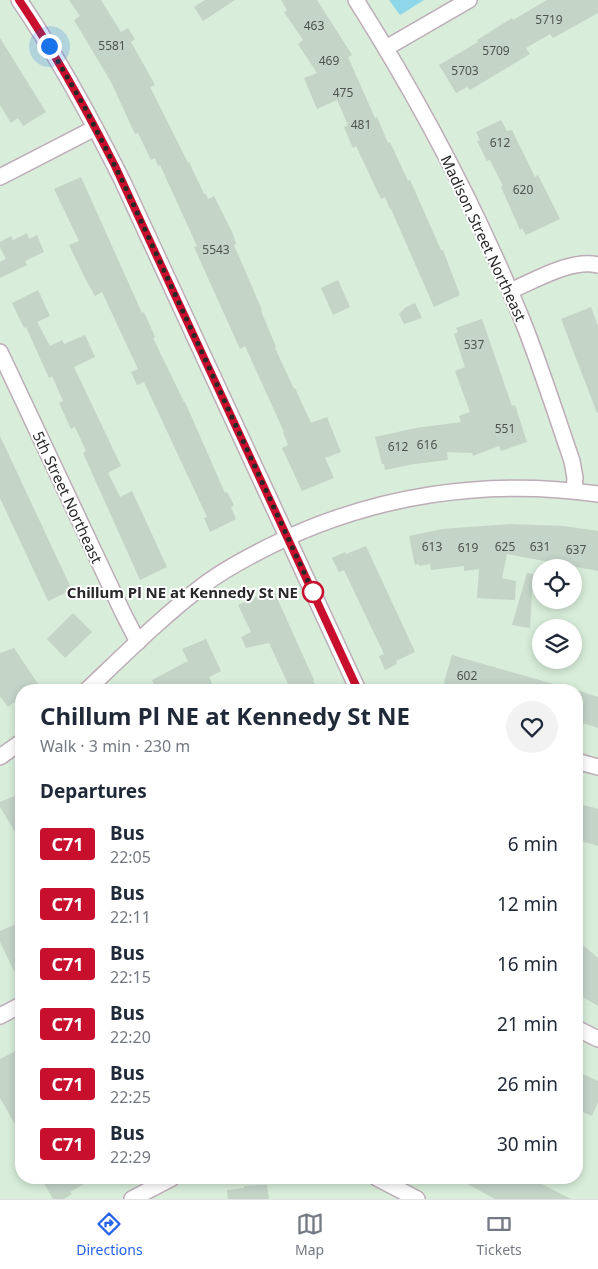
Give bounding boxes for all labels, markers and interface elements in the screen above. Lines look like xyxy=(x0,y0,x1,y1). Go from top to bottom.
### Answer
house number: 5719 xyxy=(535,11,563,28)
house number: 463 xyxy=(304,17,324,34)
your location xyxy=(37,34,62,59)
house number: 5581 xyxy=(98,37,126,54)
house number: 5709 xyxy=(482,42,510,59)
house number: 469 xyxy=(319,52,339,69)
house number: 5703 xyxy=(451,62,479,79)
house number: 475 xyxy=(333,84,353,101)
house number: 481 xyxy=(351,116,371,133)
house number: 612 xyxy=(490,134,510,151)
street label: Madison Street Northeast xyxy=(437,152,532,325)
house number: 620 xyxy=(513,181,533,198)
house number: 5543 xyxy=(202,241,230,258)
house number: 537 xyxy=(464,336,484,353)
house number: 551 xyxy=(495,420,515,437)
street label: 5th Street Northeast xyxy=(29,428,108,567)
house number: 616 xyxy=(417,436,437,453)
house number: 612 xyxy=(388,438,408,455)
house number: 613 xyxy=(422,538,442,555)
house number: 625 xyxy=(495,538,515,555)
house number: 631 xyxy=(530,538,550,555)
house number: 619 xyxy=(458,539,478,556)
house number: 637 xyxy=(566,541,586,558)
map controls xyxy=(532,559,582,669)
button: locate xyxy=(532,559,582,609)
marker: Chillum Pl NE at Kennedy St NE xyxy=(302,581,324,603)
place label: Chillum Pl NE at Kennedy St NE xyxy=(67,582,298,602)
button: layers xyxy=(532,619,582,669)
house number: 602 xyxy=(457,667,477,684)
text: Chillum Pl NE at Kennedy St NE xyxy=(40,699,410,732)
button: heart xyxy=(506,701,558,753)
text: Walk · 3 min · 230 m xyxy=(40,735,190,757)
text: Departures xyxy=(40,778,147,804)
text: Bus xyxy=(110,820,145,846)
text: 6 min xyxy=(508,831,558,857)
text: C71 xyxy=(51,832,84,856)
text: 22:05 xyxy=(110,846,151,868)
text: Bus xyxy=(110,880,145,906)
text: 12 min xyxy=(497,891,558,917)
text: C71 xyxy=(51,892,84,916)
text: 22:11 xyxy=(110,906,151,928)
text: Bus xyxy=(110,940,145,966)
text: 16 min xyxy=(497,951,558,977)
text: C71 xyxy=(51,952,84,976)
text: 22:15 xyxy=(110,966,151,988)
text: Bus xyxy=(110,1000,145,1026)
text: 21 min xyxy=(497,1011,558,1037)
text: C71 xyxy=(51,1012,84,1036)
text: 22:20 xyxy=(110,1026,151,1048)
text: Bus xyxy=(110,1060,145,1086)
text: 26 min xyxy=(497,1071,558,1097)
text: C71 xyxy=(51,1072,84,1096)
text: 22:25 xyxy=(110,1086,151,1108)
text: Bus xyxy=(110,1120,145,1146)
text: 30 min xyxy=(497,1131,558,1157)
text: C71 xyxy=(51,1132,84,1156)
text: 22:29 xyxy=(110,1146,151,1168)
tab: Directions xyxy=(76,1210,143,1259)
tab: Map xyxy=(295,1210,324,1259)
tab: Tickets xyxy=(477,1210,522,1259)

